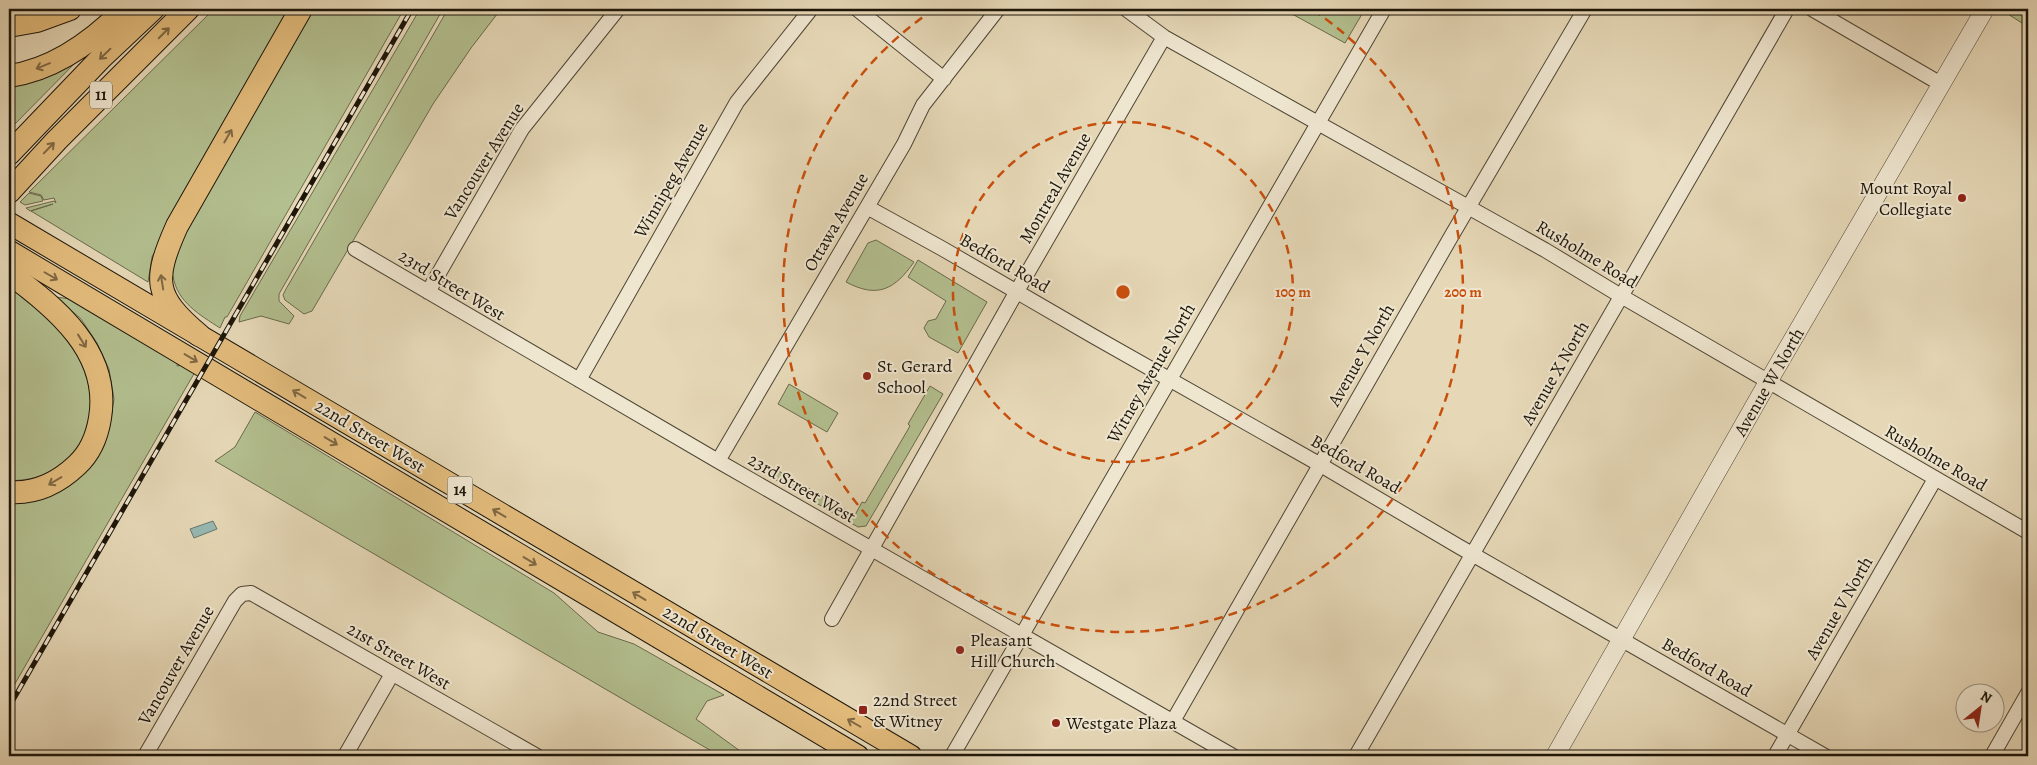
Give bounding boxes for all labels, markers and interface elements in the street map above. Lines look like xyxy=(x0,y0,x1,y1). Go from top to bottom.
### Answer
one-way arrow xyxy=(158,27,170,39)
one-way arrow xyxy=(99,48,111,61)
one-way arrow xyxy=(35,63,50,72)
road number: 11 xyxy=(90,82,112,108)
street label: Vancouver Avenue xyxy=(438,98,530,225)
street label: Winnipeg Avenue xyxy=(628,118,714,243)
street label: Montreal Avenue xyxy=(1014,128,1096,248)
one-way arrow xyxy=(224,130,234,144)
one-way arrow xyxy=(43,142,55,154)
street label: Ottawa Avenue xyxy=(798,168,874,276)
place label: Mount Royal Collegiate xyxy=(1859,176,1953,221)
marker: Mount Royal Collegiate xyxy=(1956,192,1968,204)
street label: Rusholme Road xyxy=(1532,214,1643,294)
street label: Bedford Road xyxy=(956,228,1055,299)
street label: 23rd Street West xyxy=(394,244,510,326)
one-way arrow xyxy=(43,271,58,281)
one-way arrow xyxy=(157,274,167,290)
text: 100 m xyxy=(1275,282,1311,302)
text: 200 m xyxy=(1444,282,1482,302)
centre of rings xyxy=(1114,283,1132,301)
street label: Witney Avenue North xyxy=(1101,298,1201,448)
street label: Avenue Y North xyxy=(1322,299,1400,411)
street label: Avenue X North xyxy=(1515,316,1595,430)
street label: Avenue W North xyxy=(1728,323,1810,441)
one-way arrow xyxy=(77,334,87,348)
one-way arrow xyxy=(184,354,198,364)
place label: St. Gerard School xyxy=(877,354,953,399)
marker: St. Gerard School xyxy=(861,370,873,382)
one-way arrow xyxy=(293,389,307,399)
street label: 22nd Street West xyxy=(310,394,430,478)
street label: Rusholme Road xyxy=(1880,419,1992,497)
street label: Bedford Road xyxy=(1307,429,1406,500)
one-way arrow xyxy=(323,437,337,447)
street label: 23rd Street West xyxy=(744,447,860,529)
road number: 14 xyxy=(448,476,472,504)
one-way arrow xyxy=(48,477,62,487)
one-way arrow xyxy=(493,507,507,517)
street label: Avenue V North xyxy=(1799,552,1879,665)
one-way arrow xyxy=(523,556,537,566)
one-way arrow xyxy=(633,590,647,600)
street label: 22nd Street West xyxy=(658,600,778,684)
street label: Vancouver Avenue xyxy=(132,601,220,730)
street label: 21st Street West xyxy=(343,617,455,695)
place label: Pleasant Hill Church xyxy=(970,628,1056,673)
street label: Bedford Road xyxy=(1658,632,1757,703)
marker: Pleasant Hill Church xyxy=(954,644,966,656)
north arrow xyxy=(1954,682,2004,732)
text: N xyxy=(1977,686,1995,708)
place label: 22nd Street & Witney xyxy=(873,688,958,733)
marker: 22nd Street & Witney xyxy=(857,704,869,716)
place label: Westgate Plaza xyxy=(1065,711,1177,735)
one-way arrow xyxy=(848,717,862,727)
marker: Westgate Plaza xyxy=(1050,717,1062,729)

